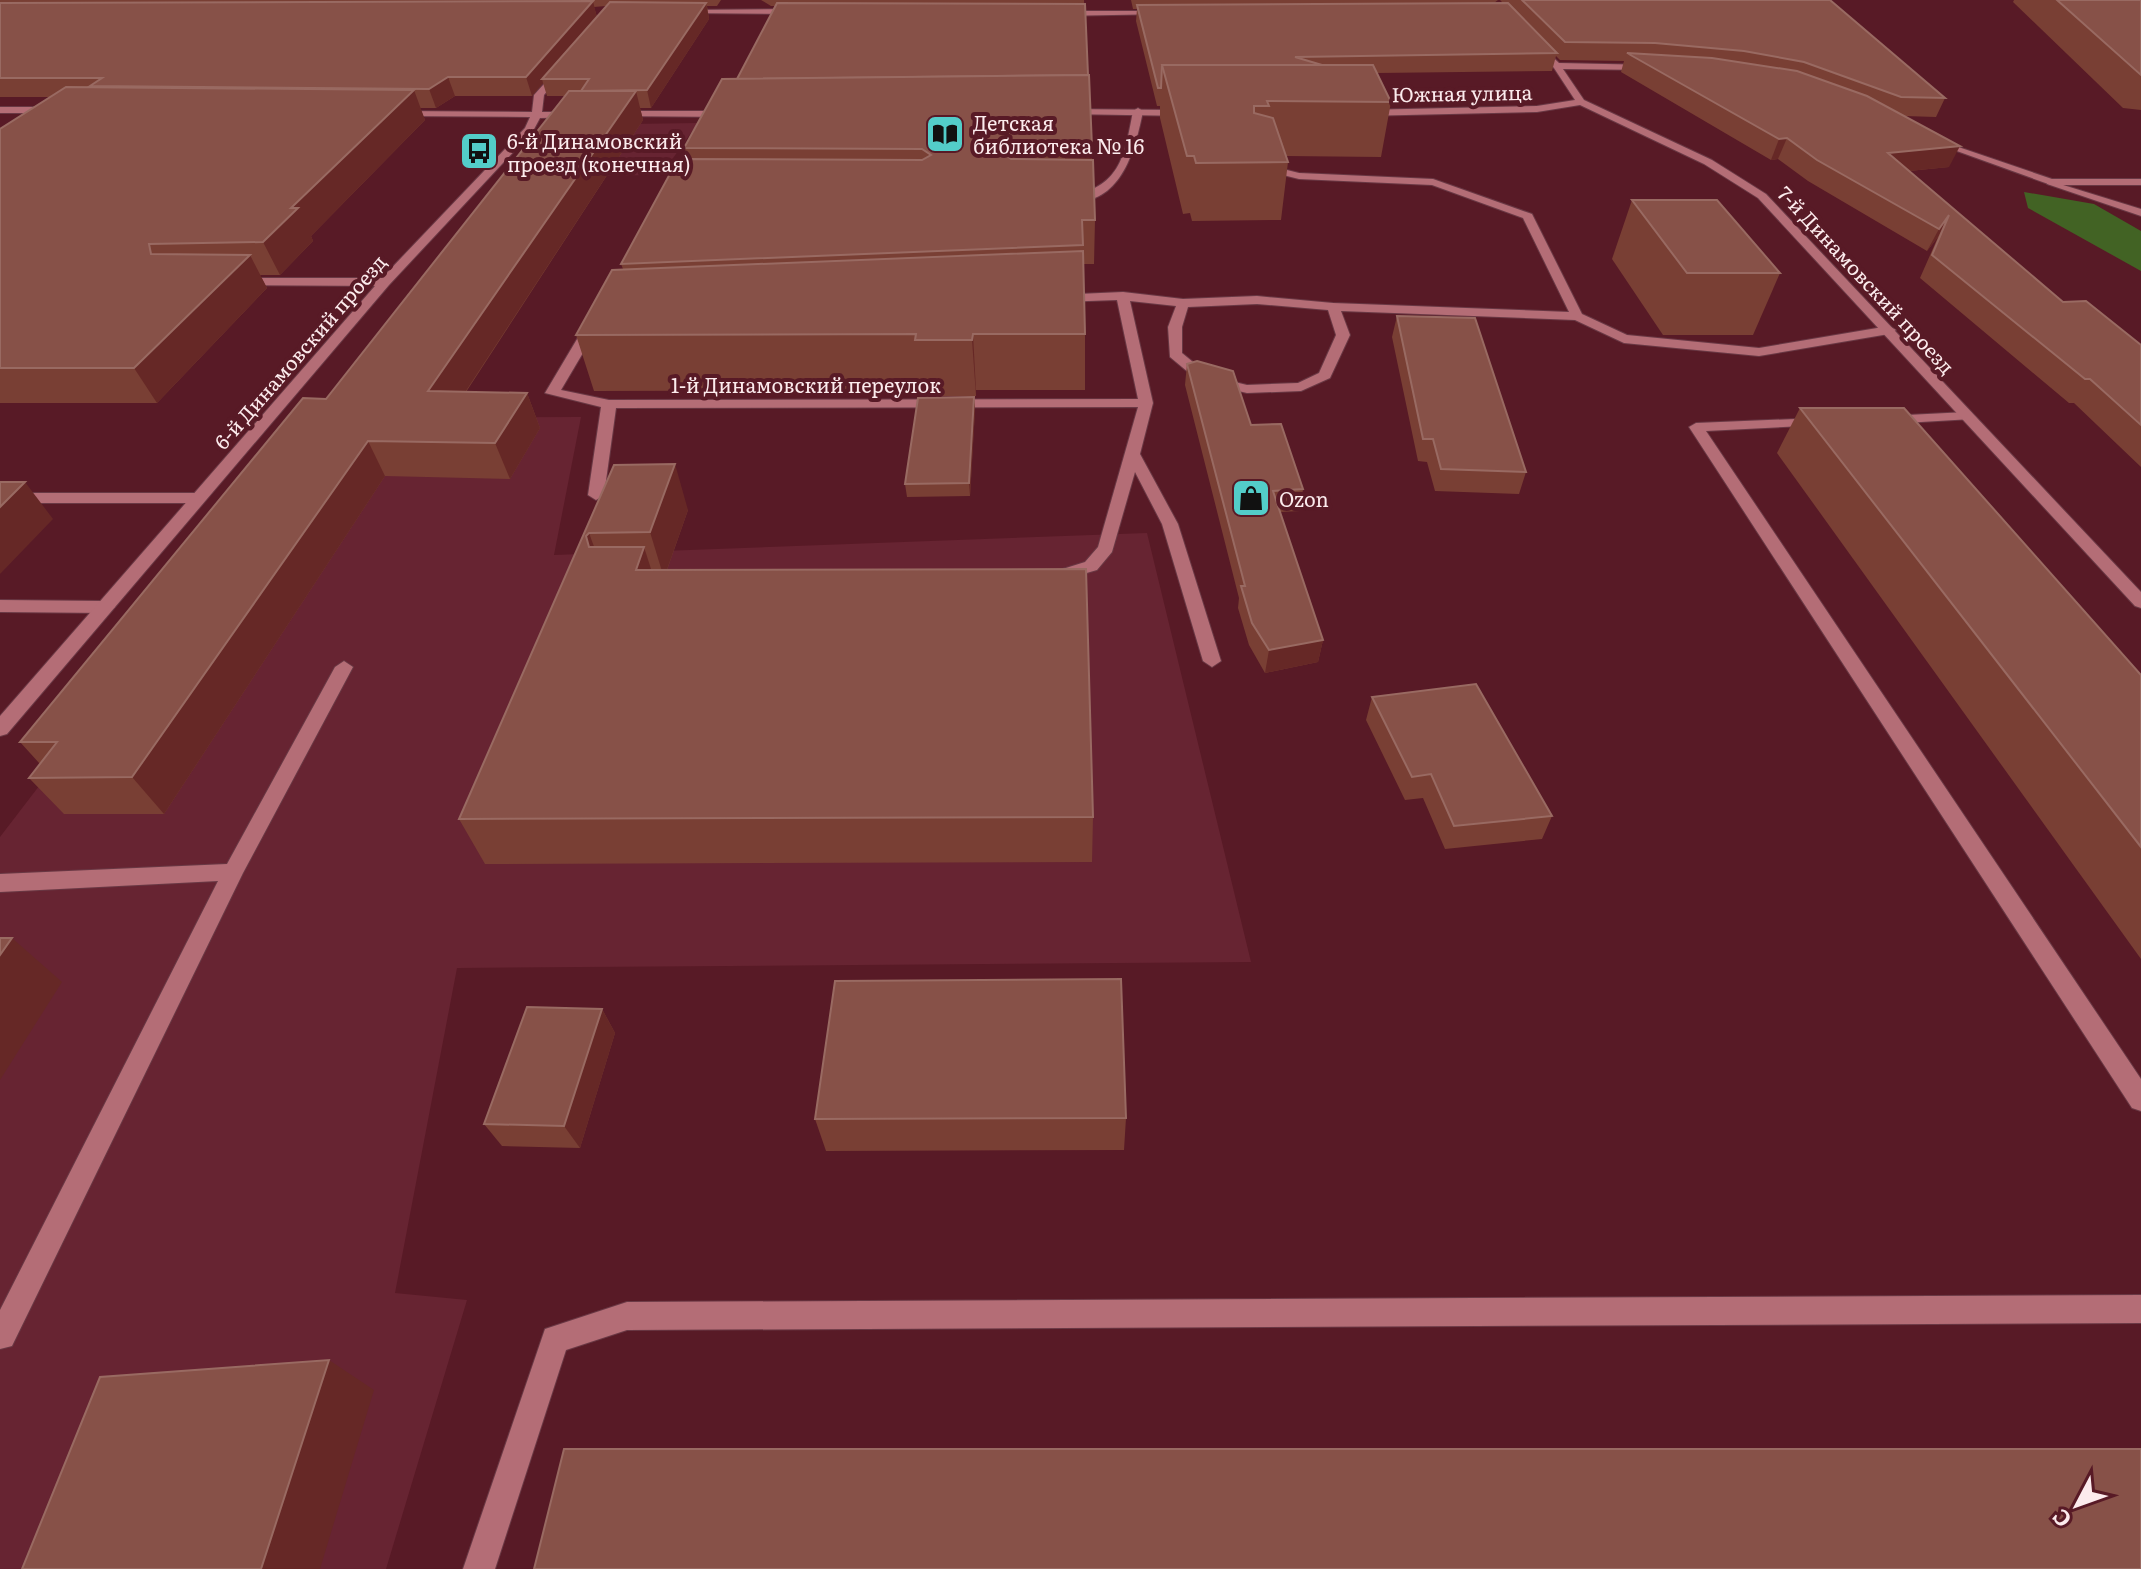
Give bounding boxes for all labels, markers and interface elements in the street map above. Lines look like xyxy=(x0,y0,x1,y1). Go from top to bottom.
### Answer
street label: Южная улица xyxy=(1391,76,1533,108)
place label: Детская библиотека № 16 xyxy=(973,107,1144,160)
library icon: Детская библиотека № 16 xyxy=(924,113,966,155)
place label: 6-й Динамовский проезд (конечная) xyxy=(507,125,691,178)
bus stop icon: 6-й Динамовский проезд (конечная) xyxy=(458,130,500,172)
street label: 7-й Динамовский проезд xyxy=(1772,178,1962,380)
street label: 6-й Динамовский проезд xyxy=(206,247,392,455)
street label: 1-й Динамовский переулок xyxy=(671,369,941,399)
shop icon: Ozon xyxy=(1230,477,1272,519)
place label: Ozon xyxy=(1279,483,1329,513)
north arrow xyxy=(2037,1465,2117,1545)
text: С xyxy=(2043,1502,2078,1536)

